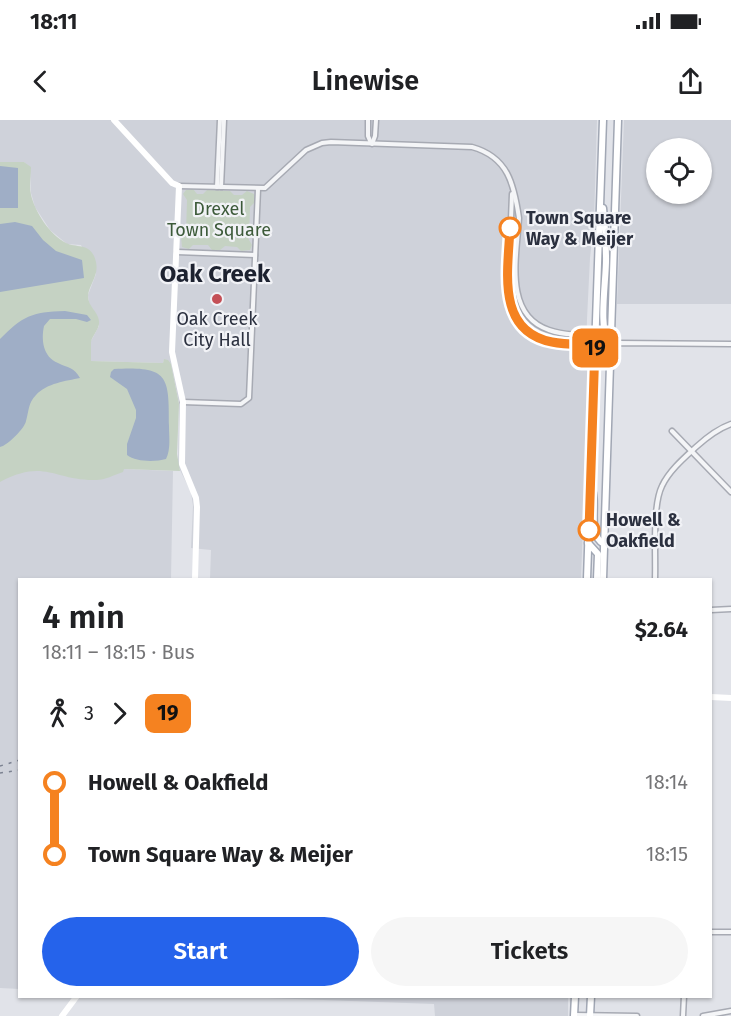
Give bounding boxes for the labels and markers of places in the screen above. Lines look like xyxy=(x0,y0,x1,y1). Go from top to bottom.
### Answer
place label: Town Square Way & Meijer xyxy=(526,207,634,250)
marker: Town Square Way & Meijer xyxy=(499,217,521,239)
marker: Oak Creek City Hall xyxy=(210,292,224,306)
place label: Oak Creek City Hall xyxy=(176,308,258,351)
place label: Howell & Oakfield xyxy=(606,509,681,552)
marker: Howell & Oakfield xyxy=(578,519,600,541)

